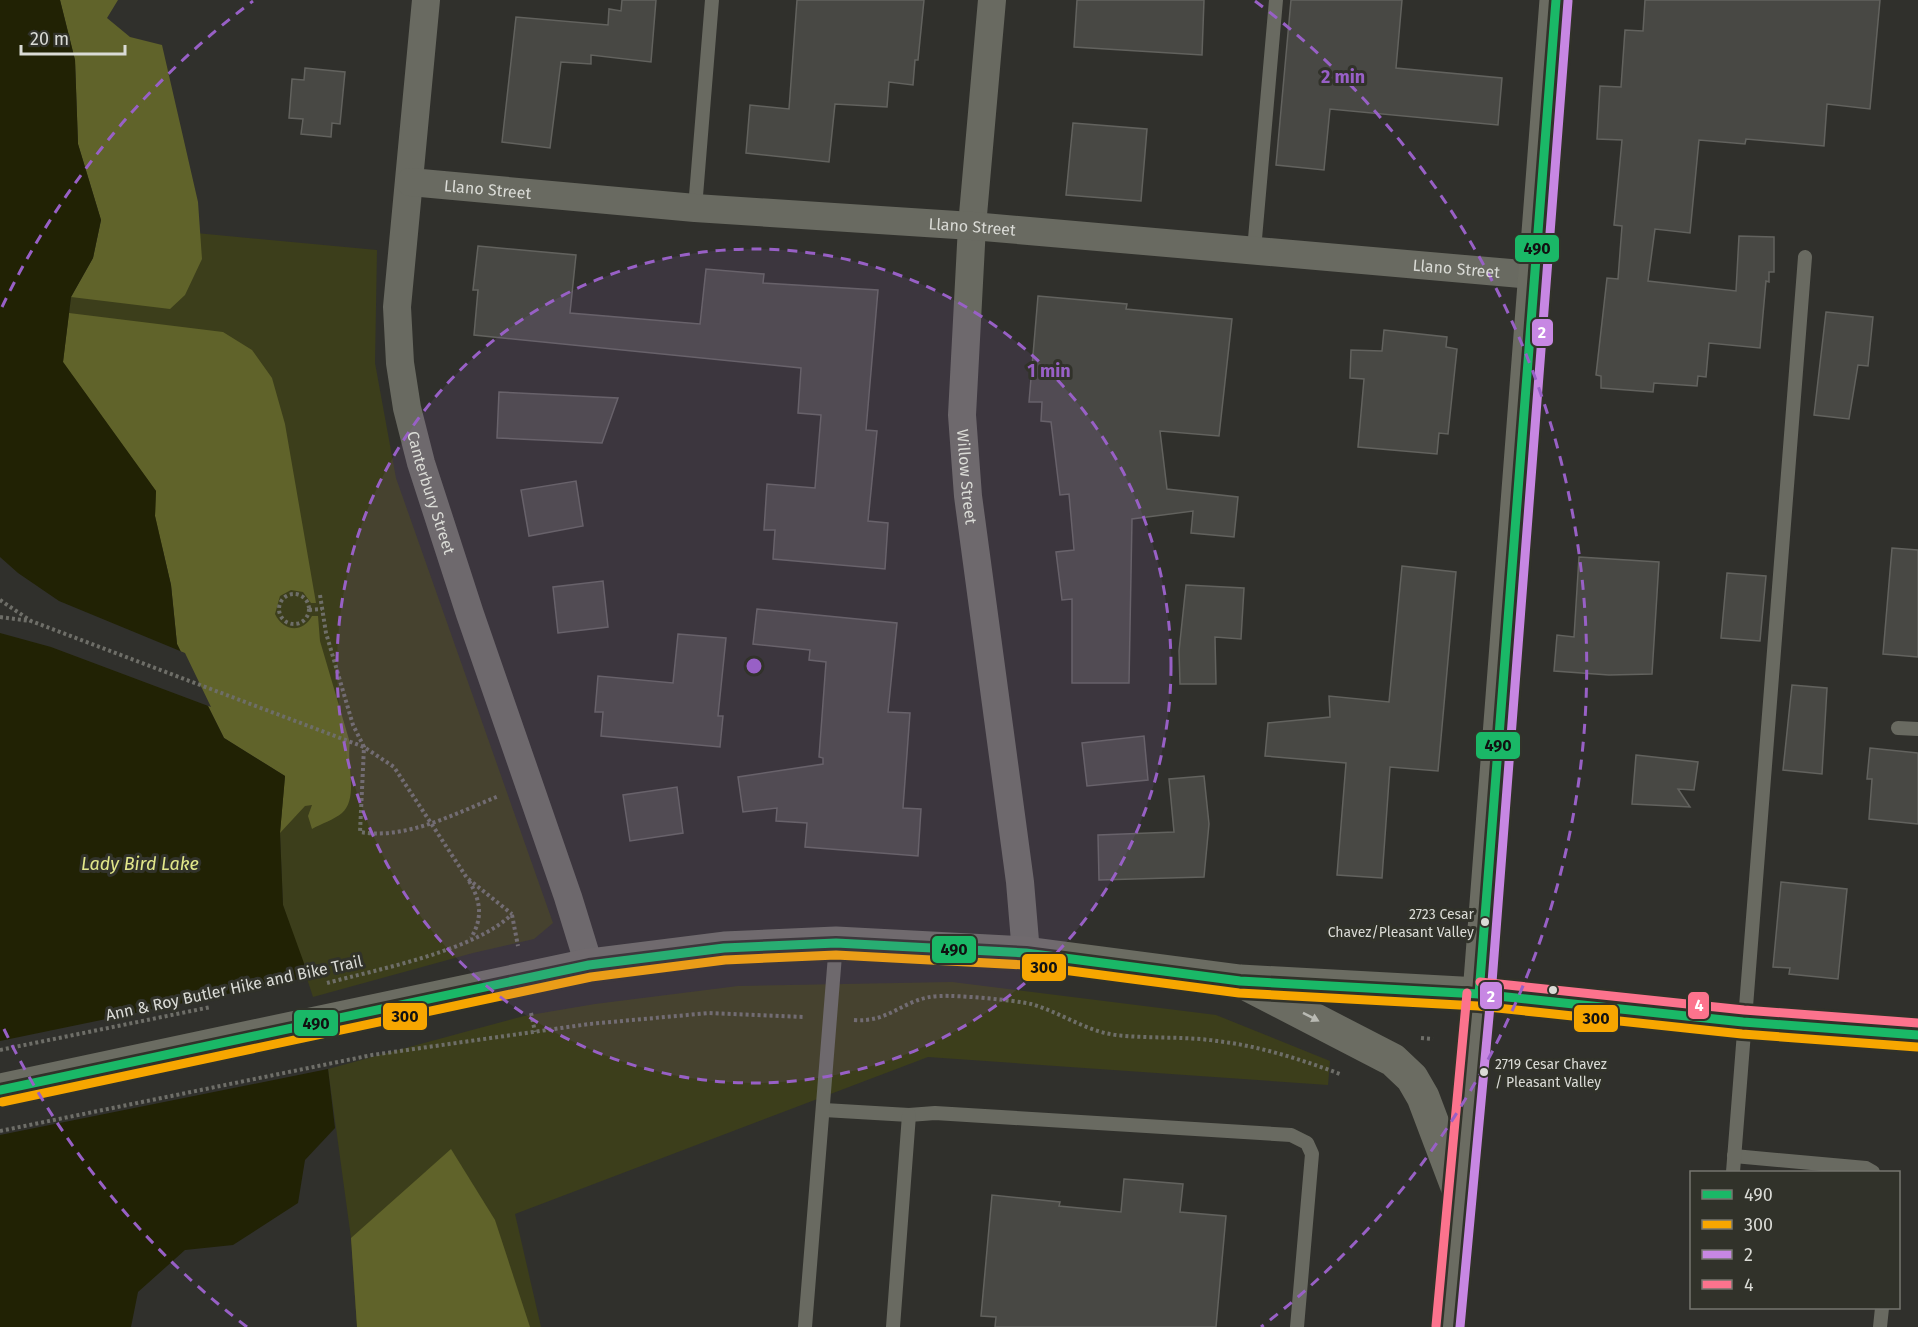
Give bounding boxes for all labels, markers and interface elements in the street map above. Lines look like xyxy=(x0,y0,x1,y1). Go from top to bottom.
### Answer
scale bar xyxy=(21,18,124,56)
text: 20 m xyxy=(30,28,69,50)
text: 2 min xyxy=(1321,66,1365,88)
street label: Llano Street xyxy=(443,176,532,203)
street label: Llano Street xyxy=(928,214,1017,239)
line badge: 490 xyxy=(1514,234,1560,263)
text: 490 xyxy=(1523,239,1551,258)
street label: Llano Street xyxy=(1412,255,1501,282)
line badge: 2 xyxy=(1531,318,1554,347)
text: 2 xyxy=(1538,323,1546,342)
text: 1 min xyxy=(1027,360,1071,382)
street label: Willow Street xyxy=(954,428,981,526)
street label: Canterbury Street xyxy=(404,429,460,557)
centre of rings xyxy=(744,656,764,676)
line badge: 490 xyxy=(1475,731,1521,760)
text: 490 xyxy=(1484,736,1512,755)
water label: Lady Bird Lake xyxy=(81,853,199,875)
place label: 2723 Cesar Chavez/Pleasant Valley xyxy=(1328,906,1475,941)
marker: 2723 Cesar Chavez/Pleasant Valley xyxy=(1479,916,1491,928)
line badge: 490 xyxy=(931,935,977,964)
text: 490 xyxy=(940,940,968,959)
street label: Ann & Roy Butler Hike and Bike Trail xyxy=(104,951,364,1025)
line badge: 300 xyxy=(1021,953,1067,982)
text: 300 xyxy=(1029,958,1058,977)
line badge: 2 xyxy=(1479,981,1503,1010)
unlabelled marker xyxy=(1547,984,1559,996)
text: 2 xyxy=(1487,987,1495,1006)
line badge: 4 xyxy=(1687,991,1710,1020)
text: 4 xyxy=(1694,996,1704,1015)
line badge: 300 xyxy=(382,1002,428,1031)
line badge: 300 xyxy=(1573,1004,1619,1033)
text: 300 xyxy=(390,1007,419,1026)
line badge: 490 xyxy=(293,1009,339,1037)
text: 300 xyxy=(1581,1009,1610,1028)
one-way arrow xyxy=(1302,1013,1319,1022)
text: 490 xyxy=(302,1014,330,1033)
place label: 2719 Cesar Chavez / Pleasant Valley xyxy=(1495,1056,1607,1091)
marker: 2719 Cesar Chavez / Pleasant Valley xyxy=(1478,1066,1490,1078)
legend xyxy=(1690,1171,1900,1309)
text: 490 xyxy=(1744,1184,1773,1206)
text: 300 xyxy=(1744,1214,1773,1236)
text: 2 xyxy=(1744,1244,1753,1266)
text: 4 xyxy=(1744,1274,1754,1296)

